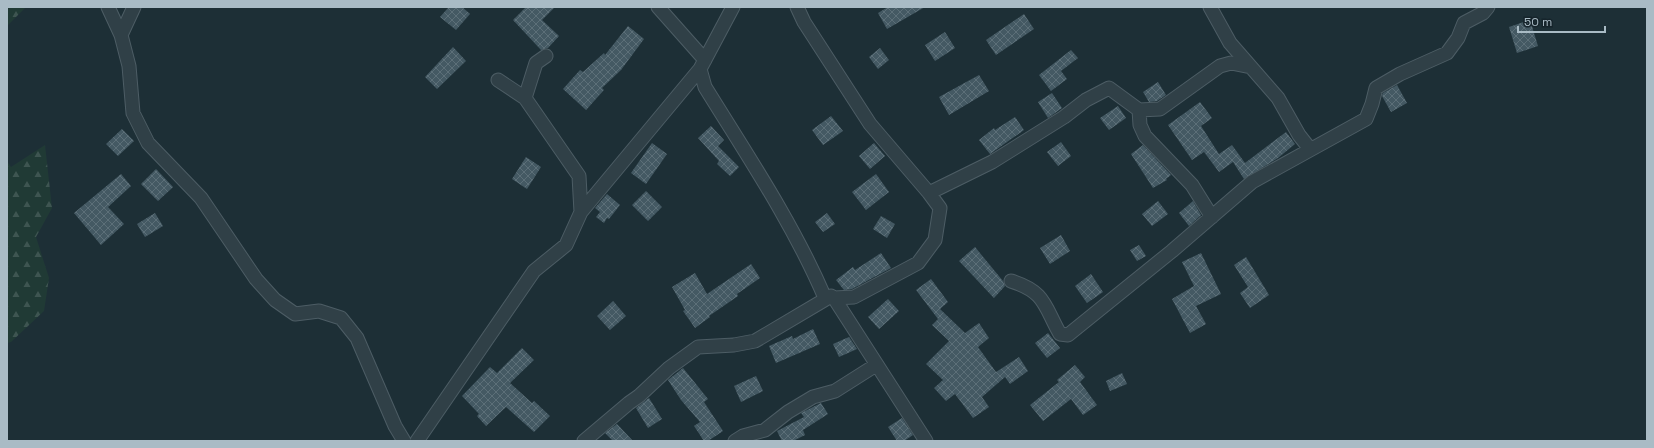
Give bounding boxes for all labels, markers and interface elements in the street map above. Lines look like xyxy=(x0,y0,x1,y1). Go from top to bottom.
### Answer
scale bar xyxy=(1518,8,1605,34)
text: 50 m xyxy=(1524,14,1552,30)

